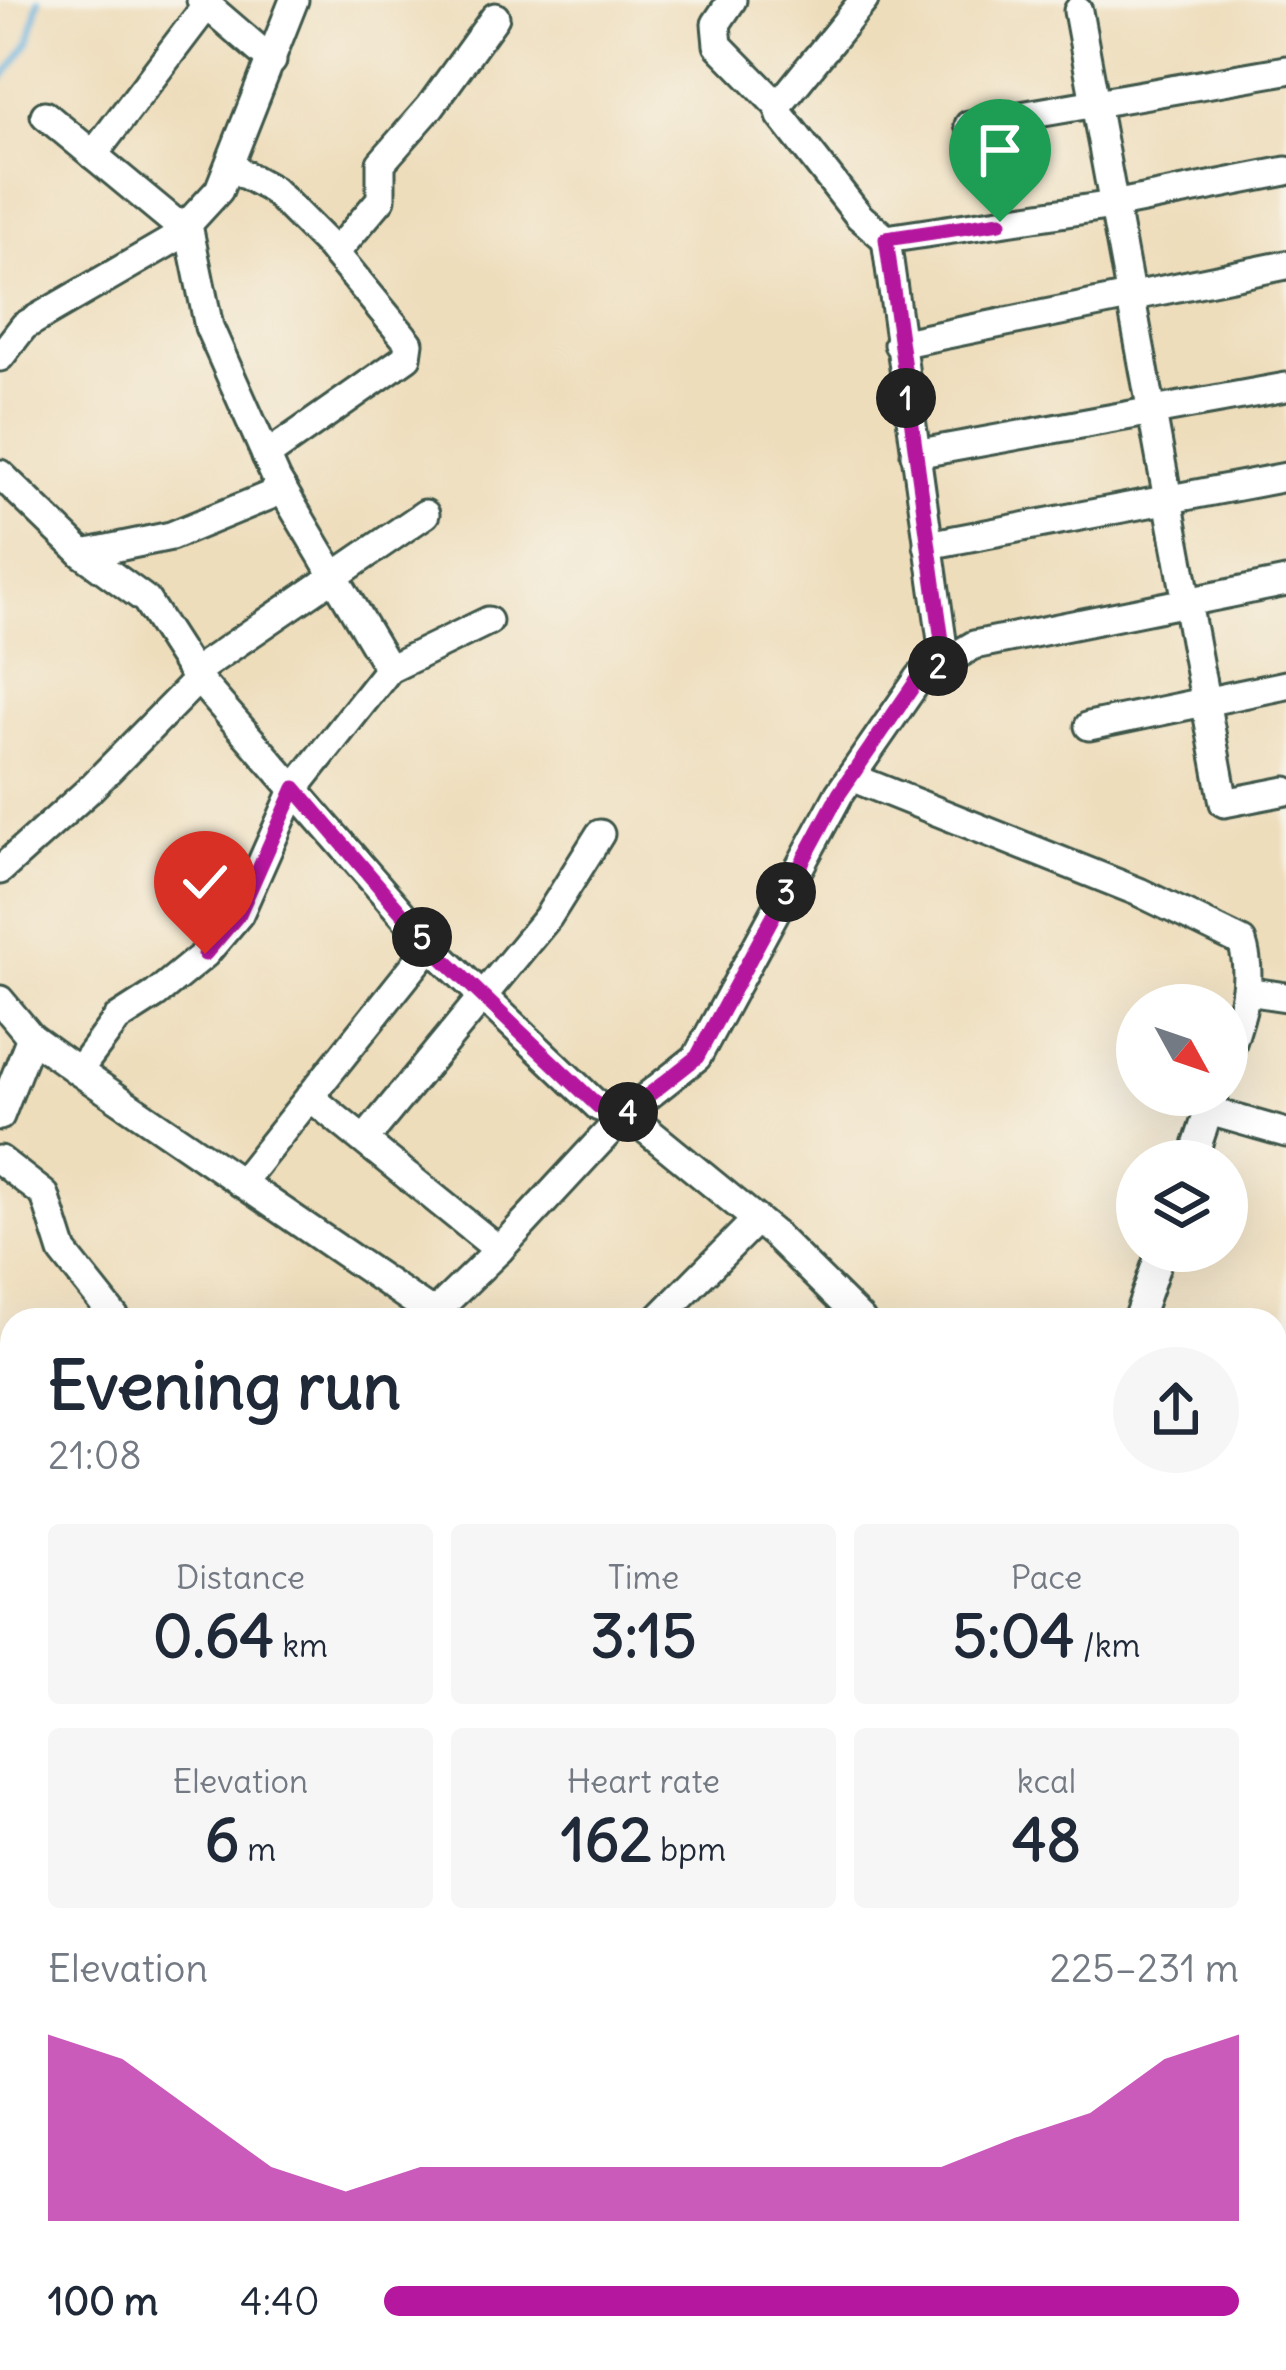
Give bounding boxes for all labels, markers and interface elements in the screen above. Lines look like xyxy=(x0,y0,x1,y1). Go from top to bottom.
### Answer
pin xyxy=(949,99,1051,222)
icon: arrive xyxy=(967,117,1033,183)
pin: 1 xyxy=(876,368,936,428)
text: 1 xyxy=(899,377,913,419)
pin: 2 xyxy=(908,636,968,696)
text: 2 xyxy=(929,645,947,687)
pin xyxy=(154,831,256,954)
icon: check xyxy=(172,849,238,915)
pin: 3 xyxy=(756,862,816,922)
text: 3 xyxy=(777,871,795,913)
pin: 5 xyxy=(392,907,452,967)
text: 5 xyxy=(413,916,431,958)
north arrow xyxy=(1116,984,1248,1116)
map controls xyxy=(1116,984,1248,1272)
pin: 4 xyxy=(598,1082,658,1142)
text: 4 xyxy=(618,1091,638,1133)
button: layers xyxy=(1116,1140,1248,1272)
text: Evening run xyxy=(48,1344,401,1427)
button: share xyxy=(1113,1347,1239,1473)
text: 21:08 xyxy=(48,1431,142,1480)
text: Distance xyxy=(176,1556,305,1598)
text: Time xyxy=(608,1556,679,1598)
text: Pace xyxy=(1011,1556,1082,1598)
text: 0.64 xyxy=(153,1598,274,1673)
text: 3:15 xyxy=(591,1598,696,1673)
text: 5:04 xyxy=(953,1598,1075,1673)
text: km xyxy=(274,1624,328,1666)
text: /km xyxy=(1075,1624,1140,1666)
text: Elevation xyxy=(173,1760,308,1802)
text: Heart rate xyxy=(567,1760,720,1802)
text: kcal xyxy=(1017,1760,1076,1802)
text: 6 xyxy=(205,1802,239,1877)
text: 162 xyxy=(561,1802,652,1877)
text: 48 xyxy=(1012,1802,1081,1877)
text: m xyxy=(239,1828,276,1870)
text: bpm xyxy=(652,1828,726,1870)
text: Elevation xyxy=(48,1944,208,1993)
text: 225–231 m xyxy=(1050,1944,1239,1993)
text: 100 m xyxy=(48,2277,158,2326)
text: 4:40 xyxy=(240,2277,320,2326)

